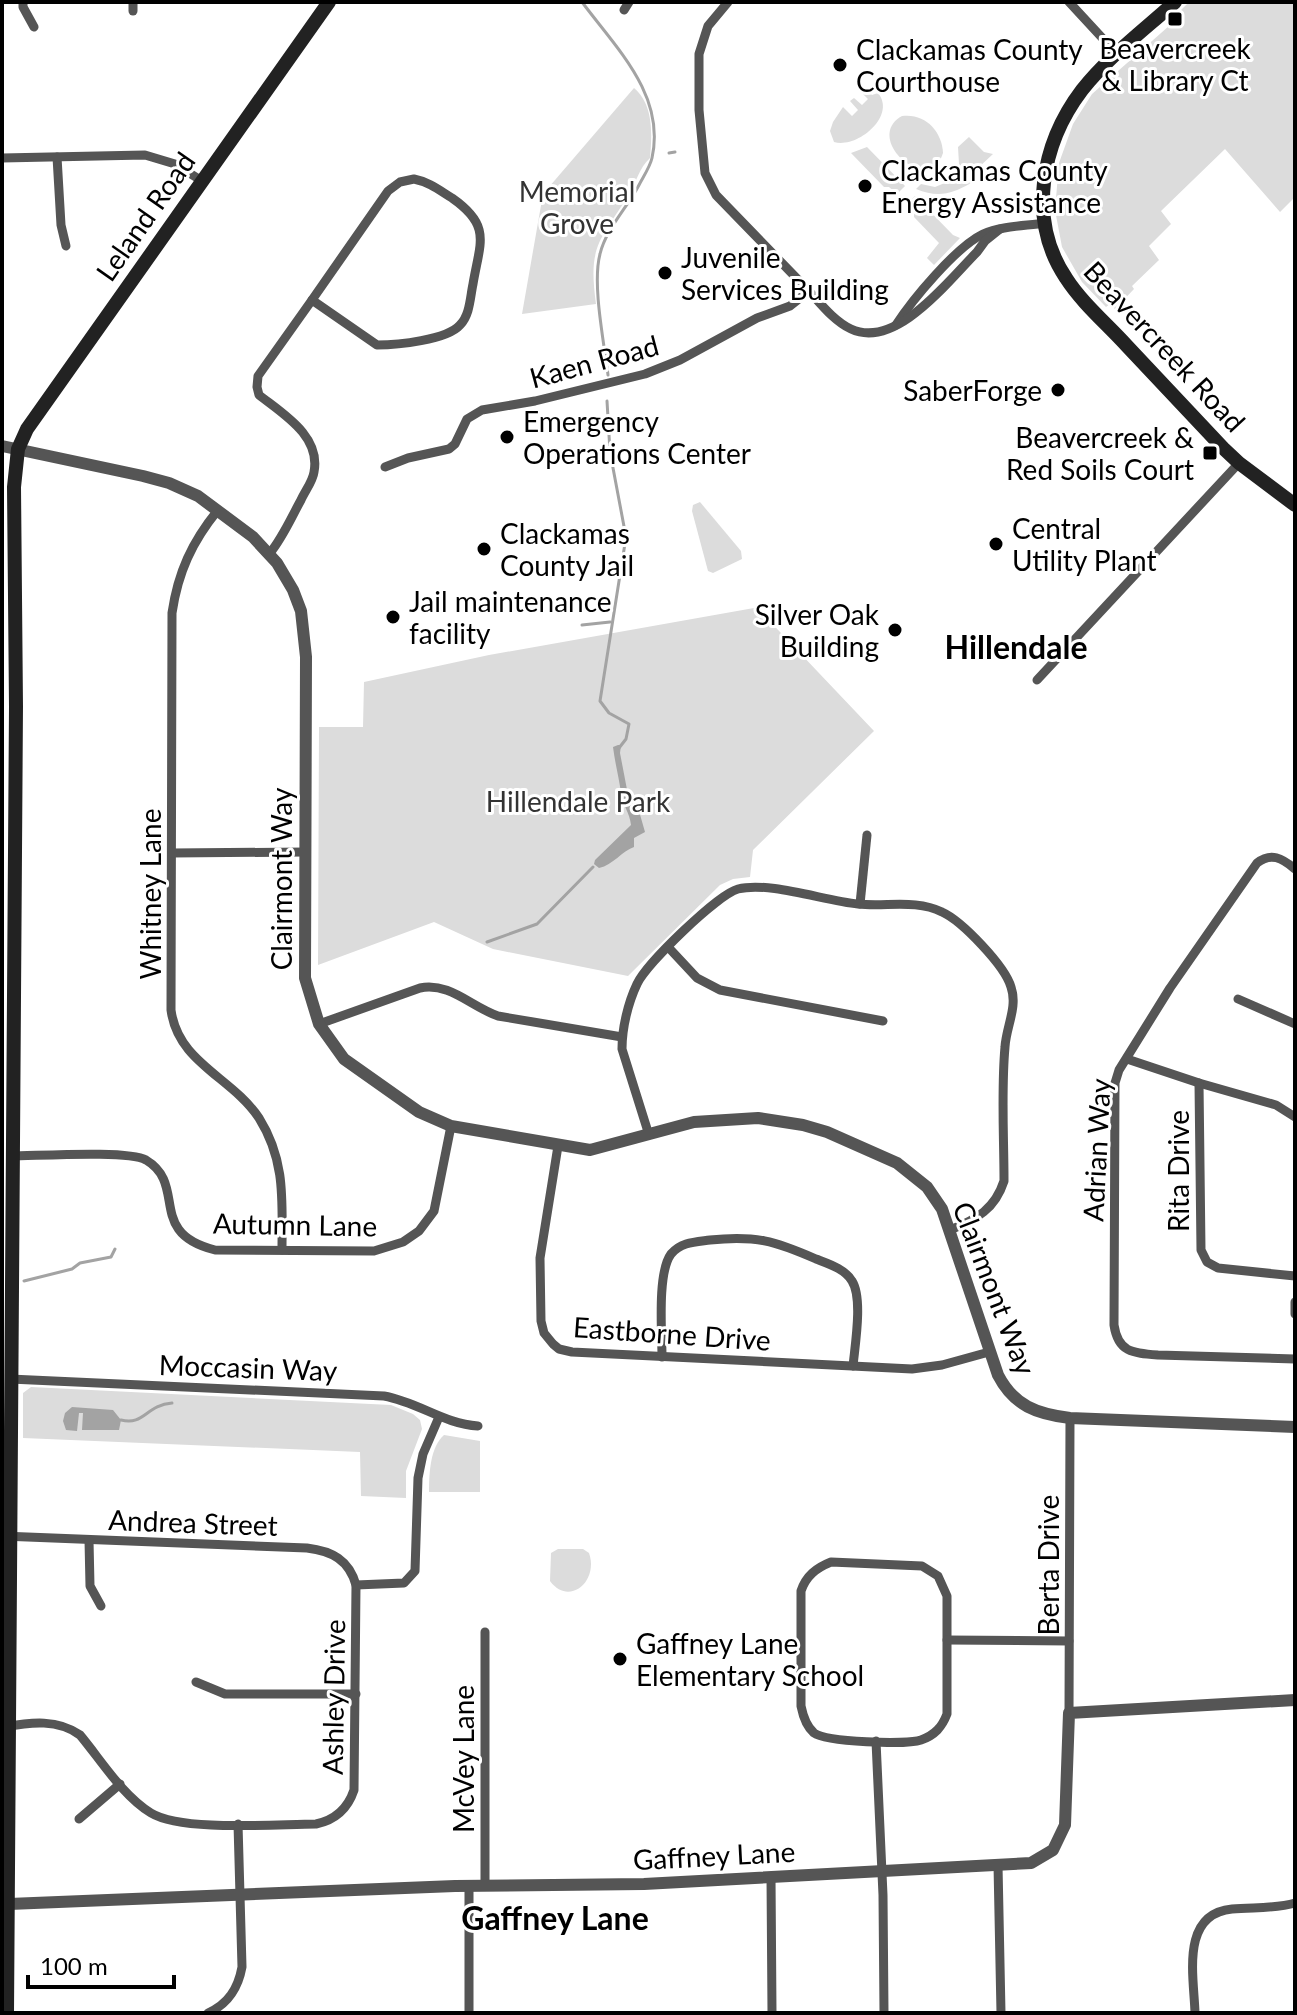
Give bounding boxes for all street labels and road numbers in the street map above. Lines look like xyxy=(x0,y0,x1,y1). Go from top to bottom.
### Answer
street label: Leland Road xyxy=(88,145,202,287)
street label: Beavercreek Road xyxy=(1077,254,1253,438)
street label: Kaen Road xyxy=(526,327,662,395)
street label: Clairmont Way xyxy=(264,787,298,970)
street label: Whitney Lane xyxy=(133,809,167,979)
street label: Adrian Way xyxy=(1075,1077,1117,1222)
street label: Rita Drive xyxy=(1161,1110,1195,1232)
street label: Clairmont Way xyxy=(946,1197,1044,1380)
street label: Autumn Lane xyxy=(213,1206,377,1242)
street label: Eastborne Drive xyxy=(572,1309,772,1357)
street label: Moccasin Way xyxy=(158,1347,338,1387)
street label: Berta Drive xyxy=(1031,1495,1065,1635)
street label: Andrea Street xyxy=(108,1502,278,1542)
street label: Ashley Drive xyxy=(315,1619,351,1775)
street label: McVey Lane xyxy=(446,1685,480,1833)
street label: Gaffney Lane xyxy=(632,1834,796,1876)

